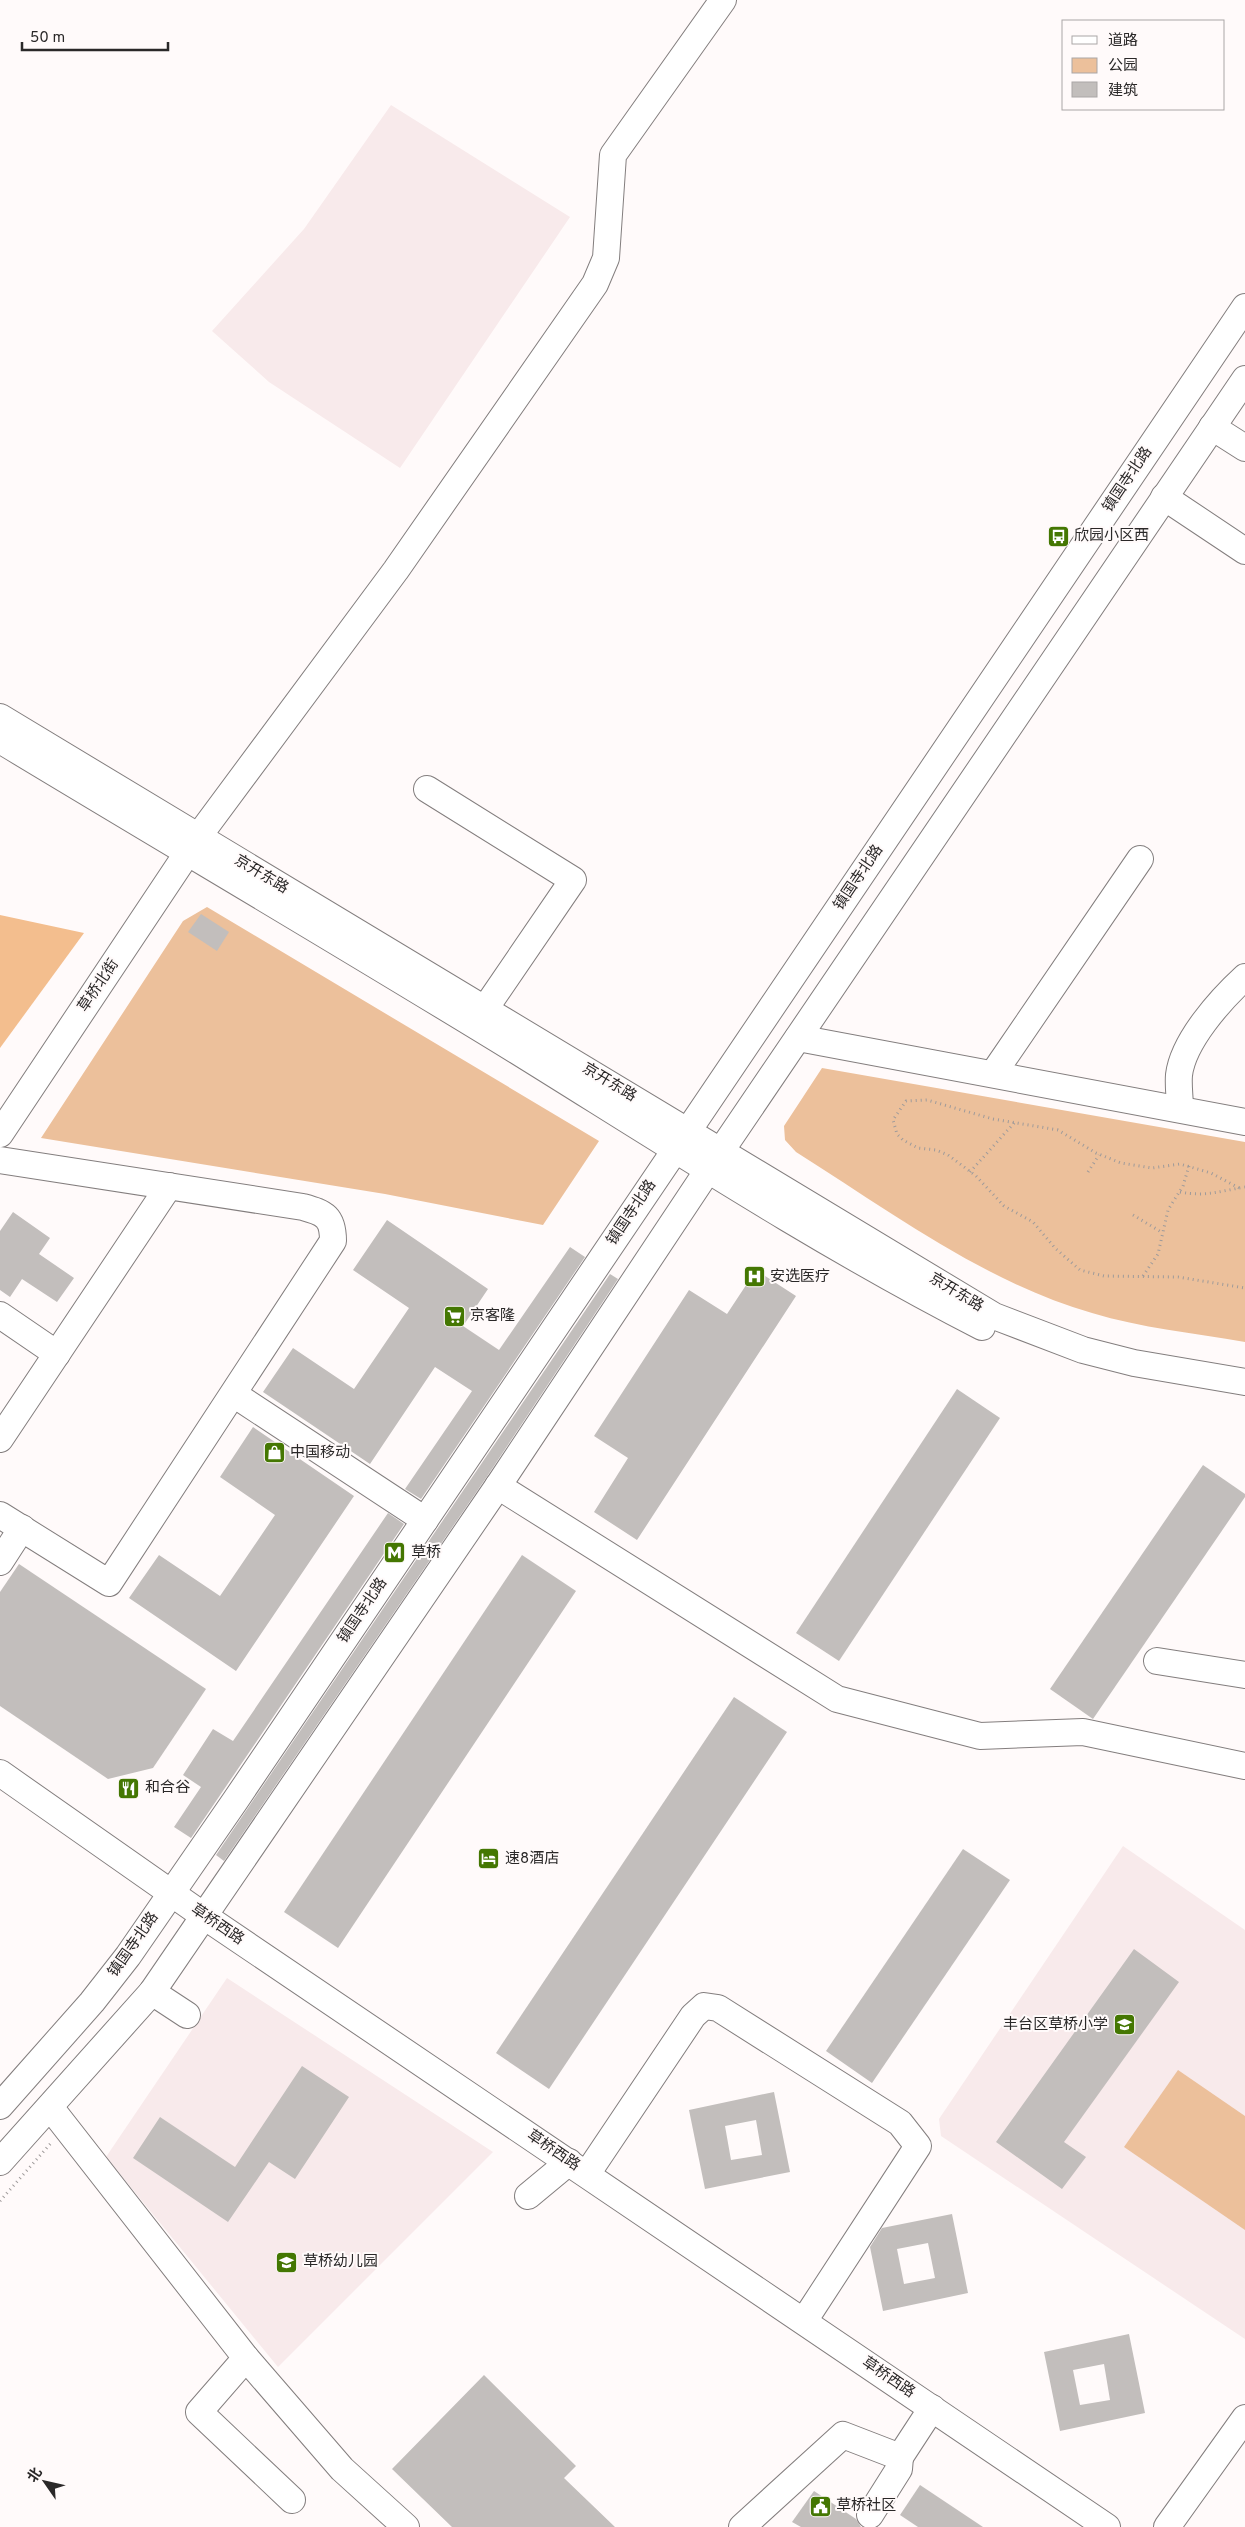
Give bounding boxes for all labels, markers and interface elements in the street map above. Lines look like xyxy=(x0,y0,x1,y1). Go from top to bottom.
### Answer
scale bar xyxy=(22,20,169,52)
legend xyxy=(1062,20,1225,110)
text: 50 m xyxy=(30,29,65,48)
text: 道路 xyxy=(1108,32,1138,51)
text: 公园 xyxy=(1108,57,1138,76)
text: 建筑 xyxy=(1108,82,1138,101)
street label: 镇国寺北路 xyxy=(1098,443,1157,516)
bus stop icon: 欣园小区西 xyxy=(1046,524,1070,548)
place label: 欣园小区西 xyxy=(1074,527,1149,546)
street label: 镇国寺北路 xyxy=(829,841,888,914)
street label: 京开东路 xyxy=(230,851,292,899)
street label: 草桥北街 xyxy=(74,955,124,1016)
street label: 京开东路 xyxy=(578,1059,640,1107)
street label: 镇国寺北路 xyxy=(602,1176,661,1249)
hospital icon: 安选医疗 xyxy=(742,1265,766,1289)
place label: 安选医疗 xyxy=(770,1268,830,1287)
street label: 京开东路 xyxy=(925,1269,987,1317)
supermarket icon: 京客隆 xyxy=(442,1304,466,1328)
place label: 京客隆 xyxy=(470,1307,515,1326)
shop icon: 中国移动 xyxy=(262,1441,286,1465)
place label: 中国移动 xyxy=(290,1444,350,1463)
metro station icon: 草桥 xyxy=(383,1541,407,1565)
place label: 草桥 xyxy=(411,1544,441,1563)
street label: 镇国寺北路 xyxy=(333,1574,392,1647)
restaurant icon: 和合谷 xyxy=(117,1776,141,1800)
place label: 和合谷 xyxy=(145,1779,190,1798)
hotel icon: 速8酒店 xyxy=(477,1847,501,1871)
place label: 速8酒店 xyxy=(505,1850,559,1869)
street label: 草桥西路 xyxy=(187,1900,247,1950)
street label: 镇国寺北路 xyxy=(104,1908,163,1981)
school or university icon: 丰台区草桥小学 xyxy=(1112,2013,1136,2037)
place label: 丰台区草桥小学 xyxy=(1003,2016,1108,2035)
street label: 草桥西路 xyxy=(523,2126,583,2176)
school or university icon: 草桥幼儿园 xyxy=(275,2250,299,2274)
place label: 草桥幼儿园 xyxy=(303,2253,378,2272)
street label: 草桥西路 xyxy=(858,2353,918,2403)
north arrow xyxy=(20,2457,70,2507)
text: 北 xyxy=(25,2465,46,2486)
public building icon: 草桥社区 xyxy=(808,2494,832,2518)
place label: 草桥社区 xyxy=(836,2497,896,2516)

